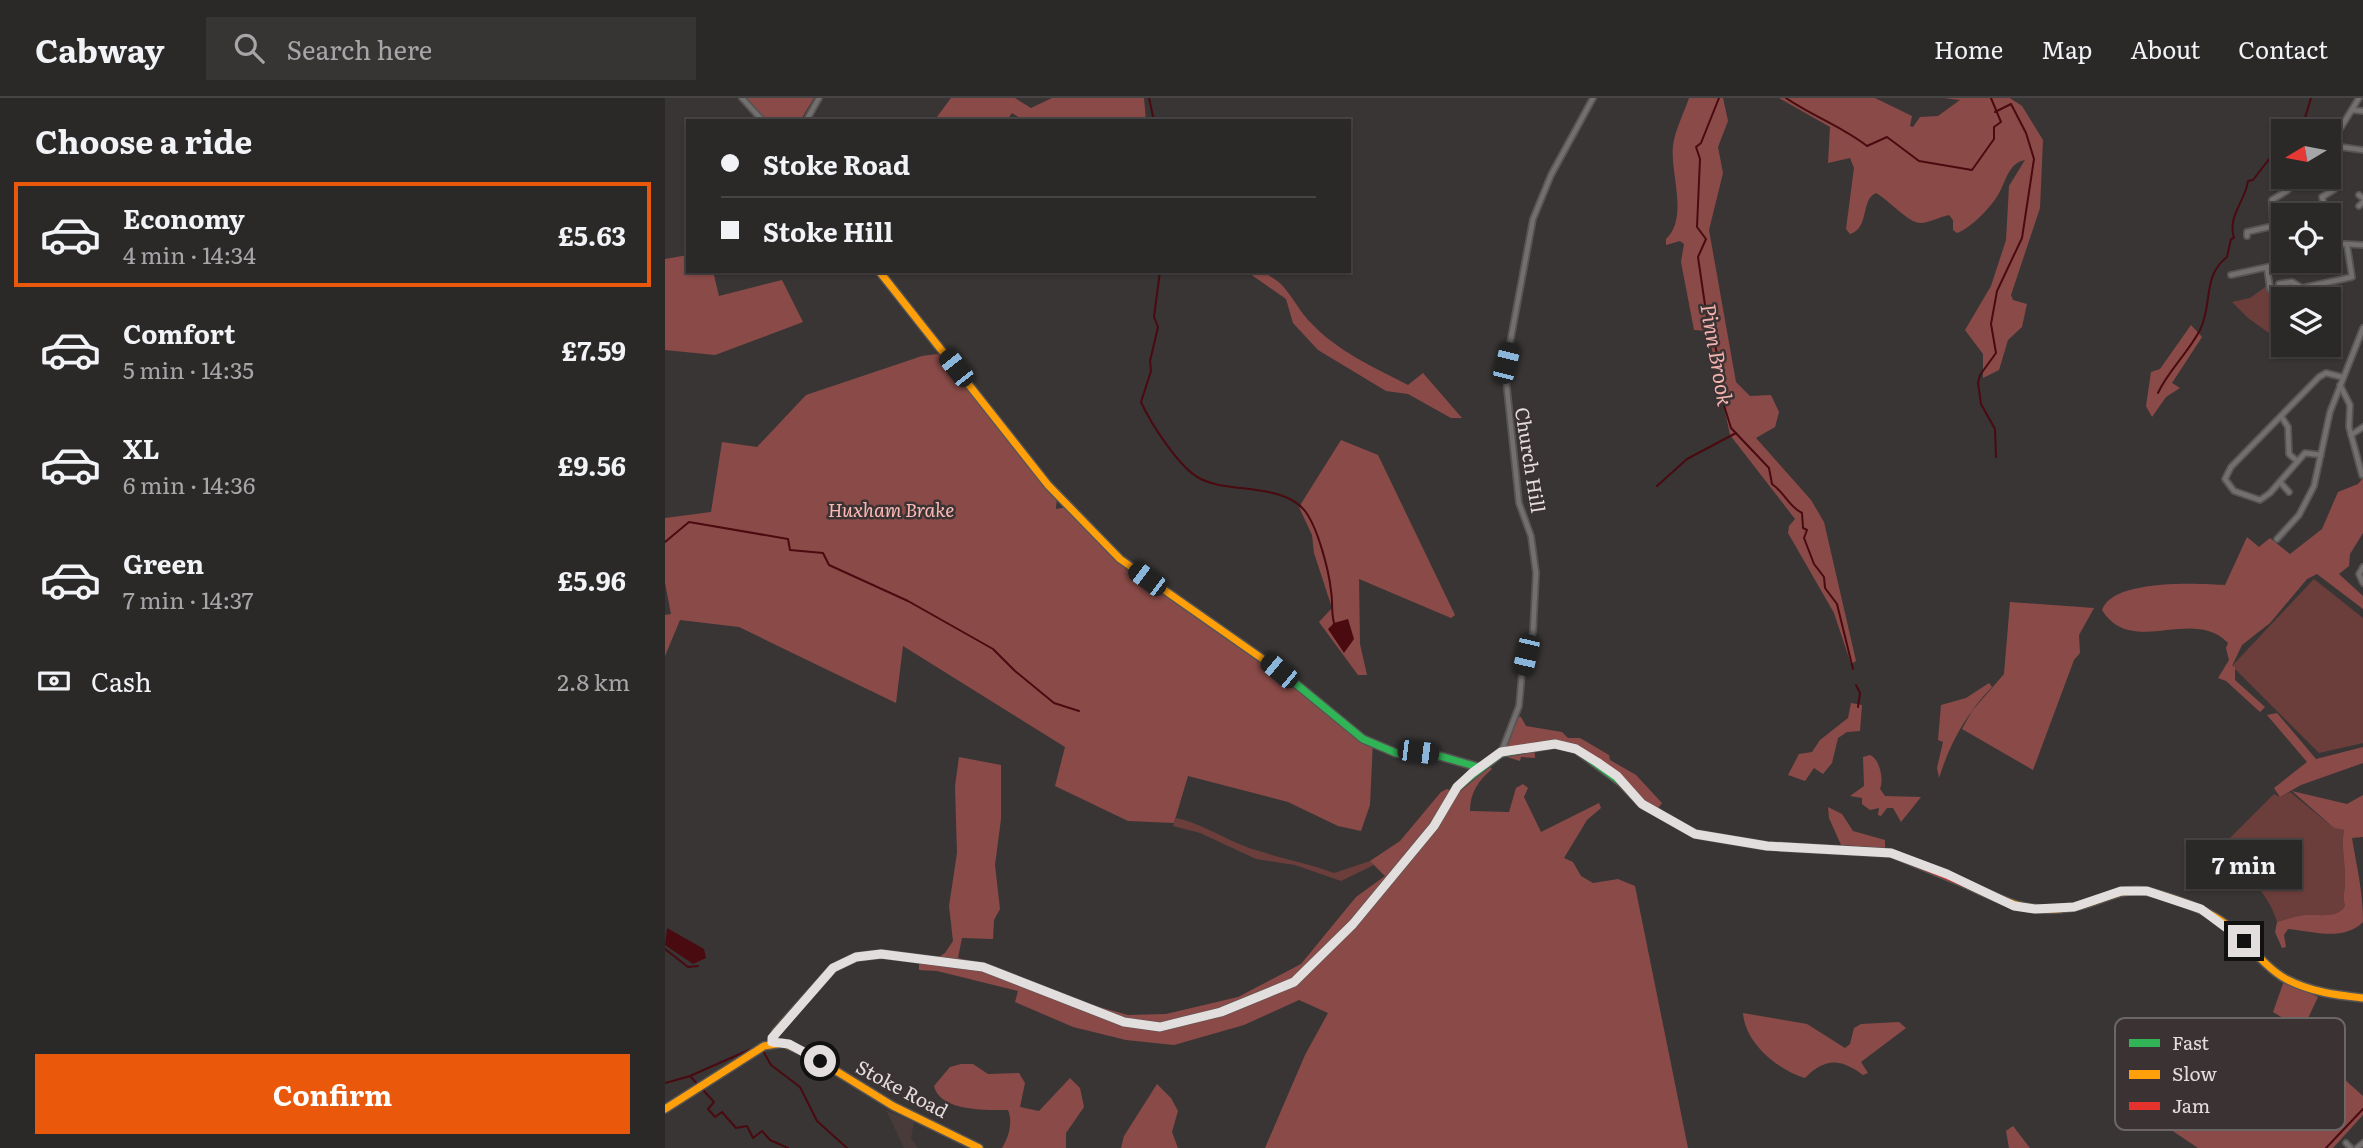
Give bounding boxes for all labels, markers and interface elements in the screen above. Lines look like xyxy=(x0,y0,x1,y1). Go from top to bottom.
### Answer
search box xyxy=(206,17,696,80)
text: Cabway xyxy=(35,24,164,73)
icon: search xyxy=(230,29,268,67)
text: Search here xyxy=(286,29,432,68)
text: Home xyxy=(1934,31,2003,66)
text: Map xyxy=(2041,31,2092,66)
text: About xyxy=(2130,31,2200,66)
text: Contact xyxy=(2238,31,2328,66)
text: Choose a ride xyxy=(35,116,252,164)
north arrow xyxy=(2271,119,2341,189)
map controls xyxy=(2271,119,2341,357)
text: Stoke Road xyxy=(763,144,910,183)
text: Economy xyxy=(123,198,245,237)
icon: car xyxy=(39,203,102,266)
button: locate xyxy=(2271,203,2341,273)
text: Stoke Hill xyxy=(763,211,893,250)
text: £5.63 xyxy=(558,215,626,254)
text: 4 min · 14:34 xyxy=(123,237,256,271)
button: layers xyxy=(2271,287,2341,357)
water label: Pinn Brook xyxy=(1694,301,1743,409)
text: Comfort xyxy=(123,313,235,352)
icon: car xyxy=(39,318,102,381)
text: £7.59 xyxy=(561,330,626,369)
car xyxy=(1491,340,1522,386)
car xyxy=(935,345,978,391)
text: 5 min · 14:35 xyxy=(123,352,254,386)
street label: Church Hill xyxy=(1509,405,1553,515)
text: XL xyxy=(123,428,160,467)
icon: car xyxy=(39,433,102,496)
text: £9.56 xyxy=(558,445,626,484)
text: 6 min · 14:36 xyxy=(123,467,255,501)
park label: Huxham Brake xyxy=(828,495,954,523)
text: Green xyxy=(123,543,204,582)
icon: car xyxy=(39,548,102,611)
car xyxy=(1124,558,1171,600)
text: £5.96 xyxy=(557,560,626,599)
text: 7 min · 14:37 xyxy=(123,582,253,616)
car xyxy=(1512,632,1541,678)
car xyxy=(1257,649,1302,693)
text: Cash xyxy=(91,661,152,700)
icon: cash xyxy=(35,662,73,700)
text: 2.8 km xyxy=(557,664,630,698)
car xyxy=(1396,739,1441,765)
callout: 7 min xyxy=(2186,840,2302,888)
text: 7 min xyxy=(2212,847,2276,881)
route end xyxy=(2228,925,2260,957)
legend xyxy=(2115,1018,2345,1130)
text: Fast xyxy=(2172,1028,2209,1056)
route start xyxy=(804,1045,836,1077)
street label: Stoke Road xyxy=(851,1052,954,1124)
button: Confirm xyxy=(35,1054,630,1134)
text: Slow xyxy=(2172,1059,2217,1087)
text: Jam xyxy=(2172,1091,2210,1119)

